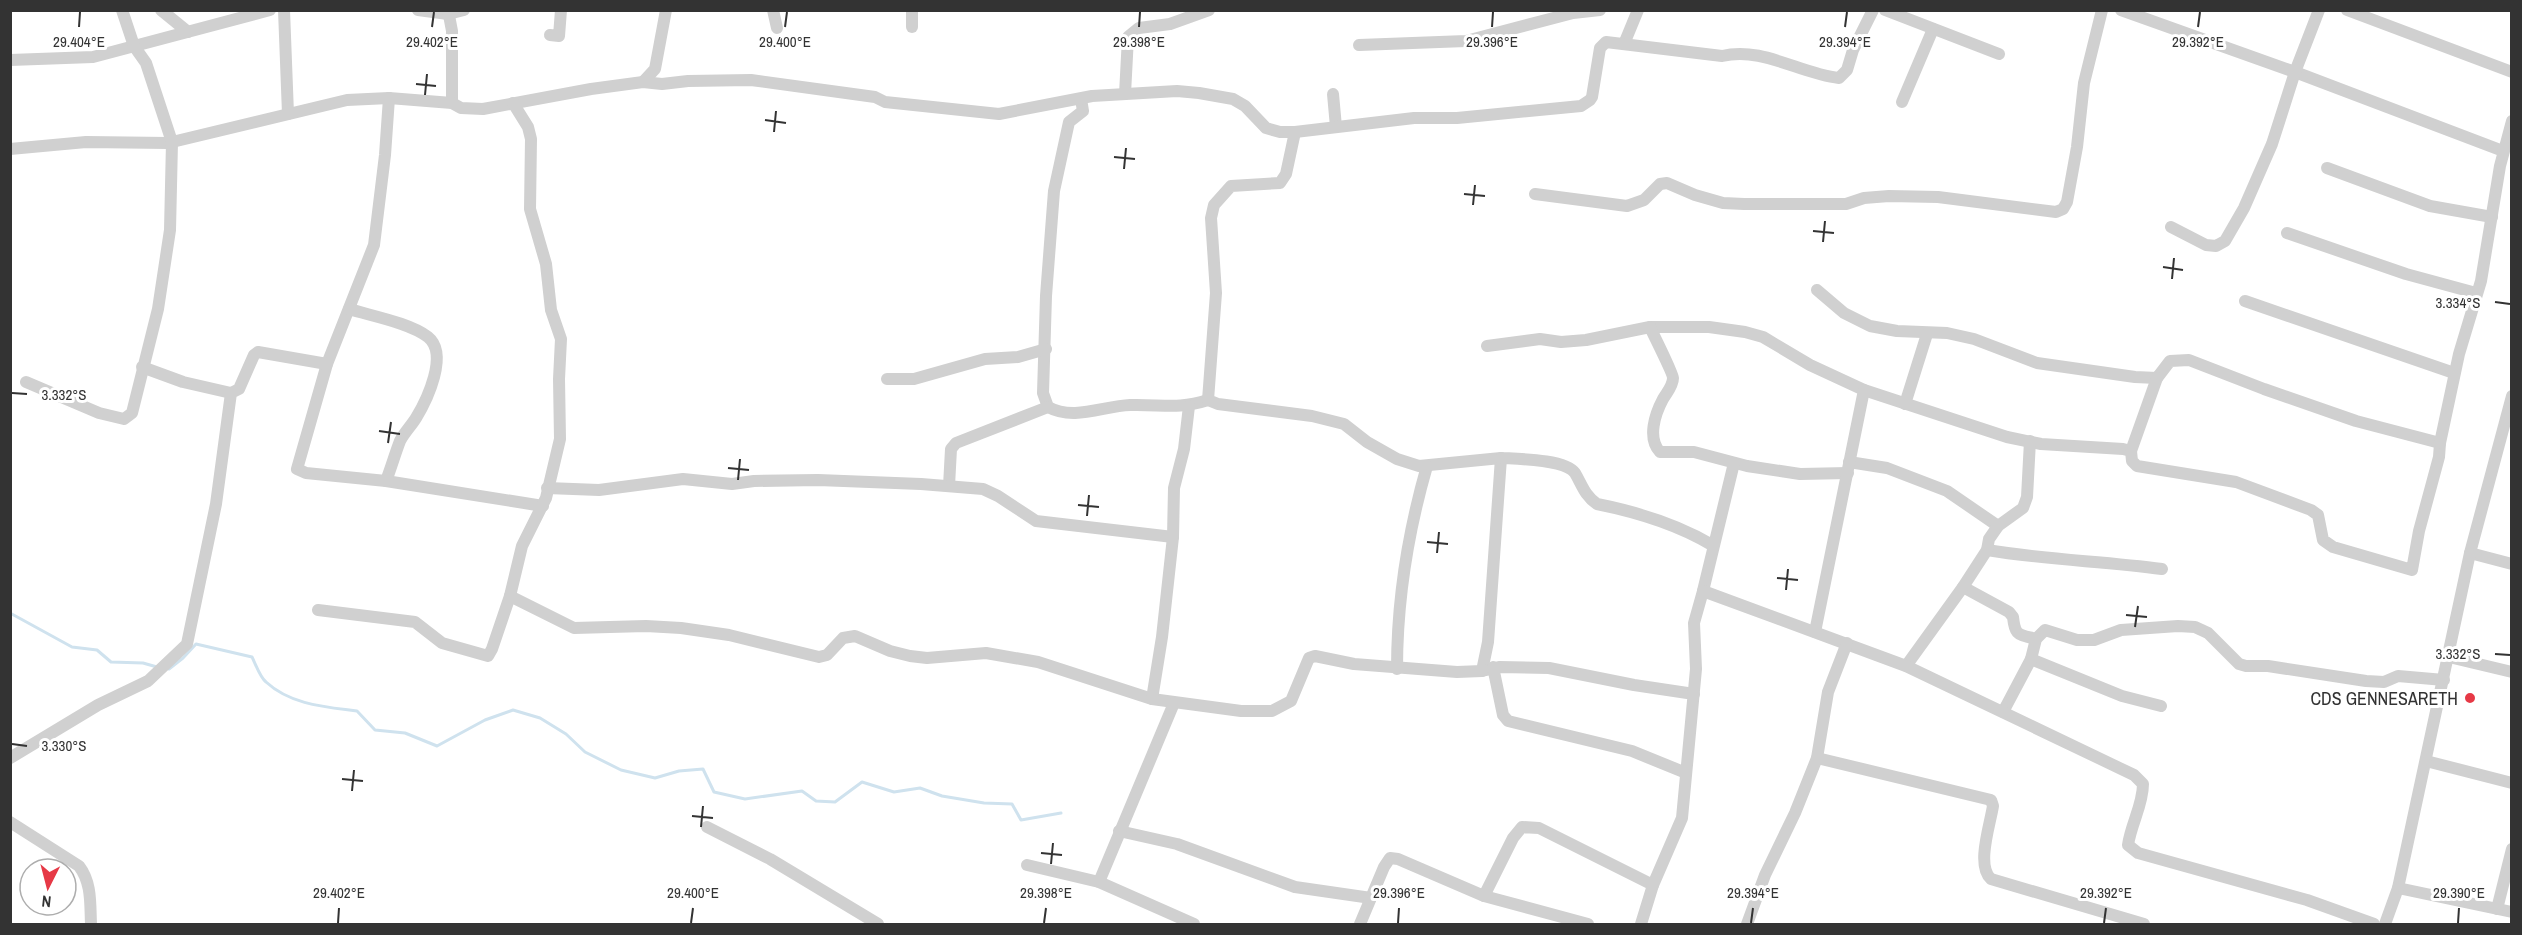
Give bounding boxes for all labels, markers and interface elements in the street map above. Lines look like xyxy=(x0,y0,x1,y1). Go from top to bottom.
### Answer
text: 29.404°E xyxy=(53,31,105,52)
text: 29.402°E xyxy=(406,31,458,52)
text: 29.400°E xyxy=(759,31,811,52)
text: 29.398°E xyxy=(1113,31,1165,52)
text: 29.396°E xyxy=(1466,31,1518,52)
text: 29.394°E xyxy=(1819,31,1871,52)
text: 29.392°E xyxy=(2172,31,2224,52)
text: 3.334°S xyxy=(2436,292,2481,313)
text: 3.332°S xyxy=(42,384,87,405)
text: 3.332°S xyxy=(2436,643,2481,664)
place label: CDS GENNESARETH xyxy=(2310,686,2458,711)
marker: CDS GENNESARETH xyxy=(2463,691,2477,705)
text: 3.330°S xyxy=(42,735,87,756)
north arrow xyxy=(18,857,78,917)
text: 29.402°E xyxy=(313,882,365,903)
text: 29.400°E xyxy=(667,882,719,903)
text: 29.398°E xyxy=(1020,882,1072,903)
text: 29.396°E xyxy=(1373,882,1425,903)
text: 29.394°E xyxy=(1727,882,1779,903)
text: 29.392°E xyxy=(2080,882,2132,903)
text: 29.390°E xyxy=(2433,882,2485,903)
text: N xyxy=(41,890,52,913)

